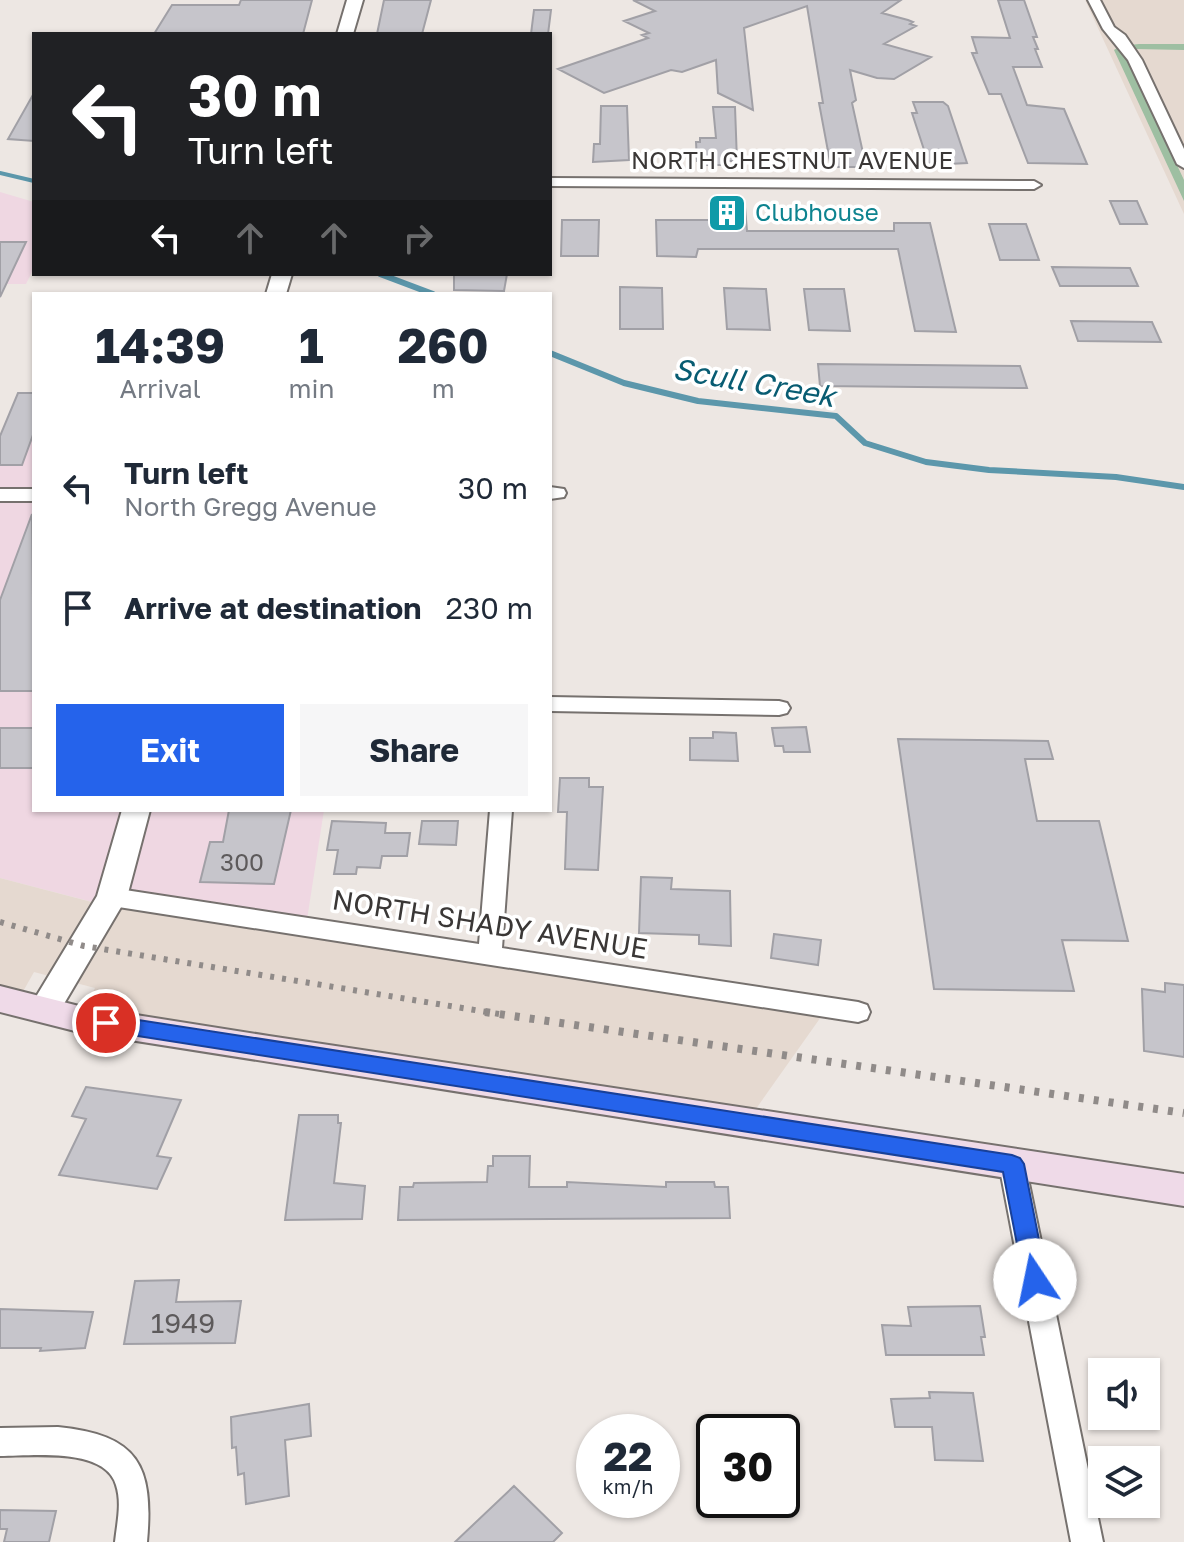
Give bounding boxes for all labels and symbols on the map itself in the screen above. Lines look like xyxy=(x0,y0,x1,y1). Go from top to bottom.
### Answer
street label: NORTH CHESTNUT AVENUE xyxy=(631,145,953,174)
building icon: Clubhouse xyxy=(706,192,748,234)
place label: Clubhouse xyxy=(755,197,879,226)
water label: Scull Creek xyxy=(670,350,841,415)
house number: 300 xyxy=(220,847,264,876)
street label: NORTH SHADY AVENUE xyxy=(330,882,650,965)
pin xyxy=(72,989,140,1057)
position arrow xyxy=(993,1238,1077,1322)
house number: 1949 xyxy=(151,1306,215,1339)
speed limit sign: 30 xyxy=(696,1414,800,1518)

